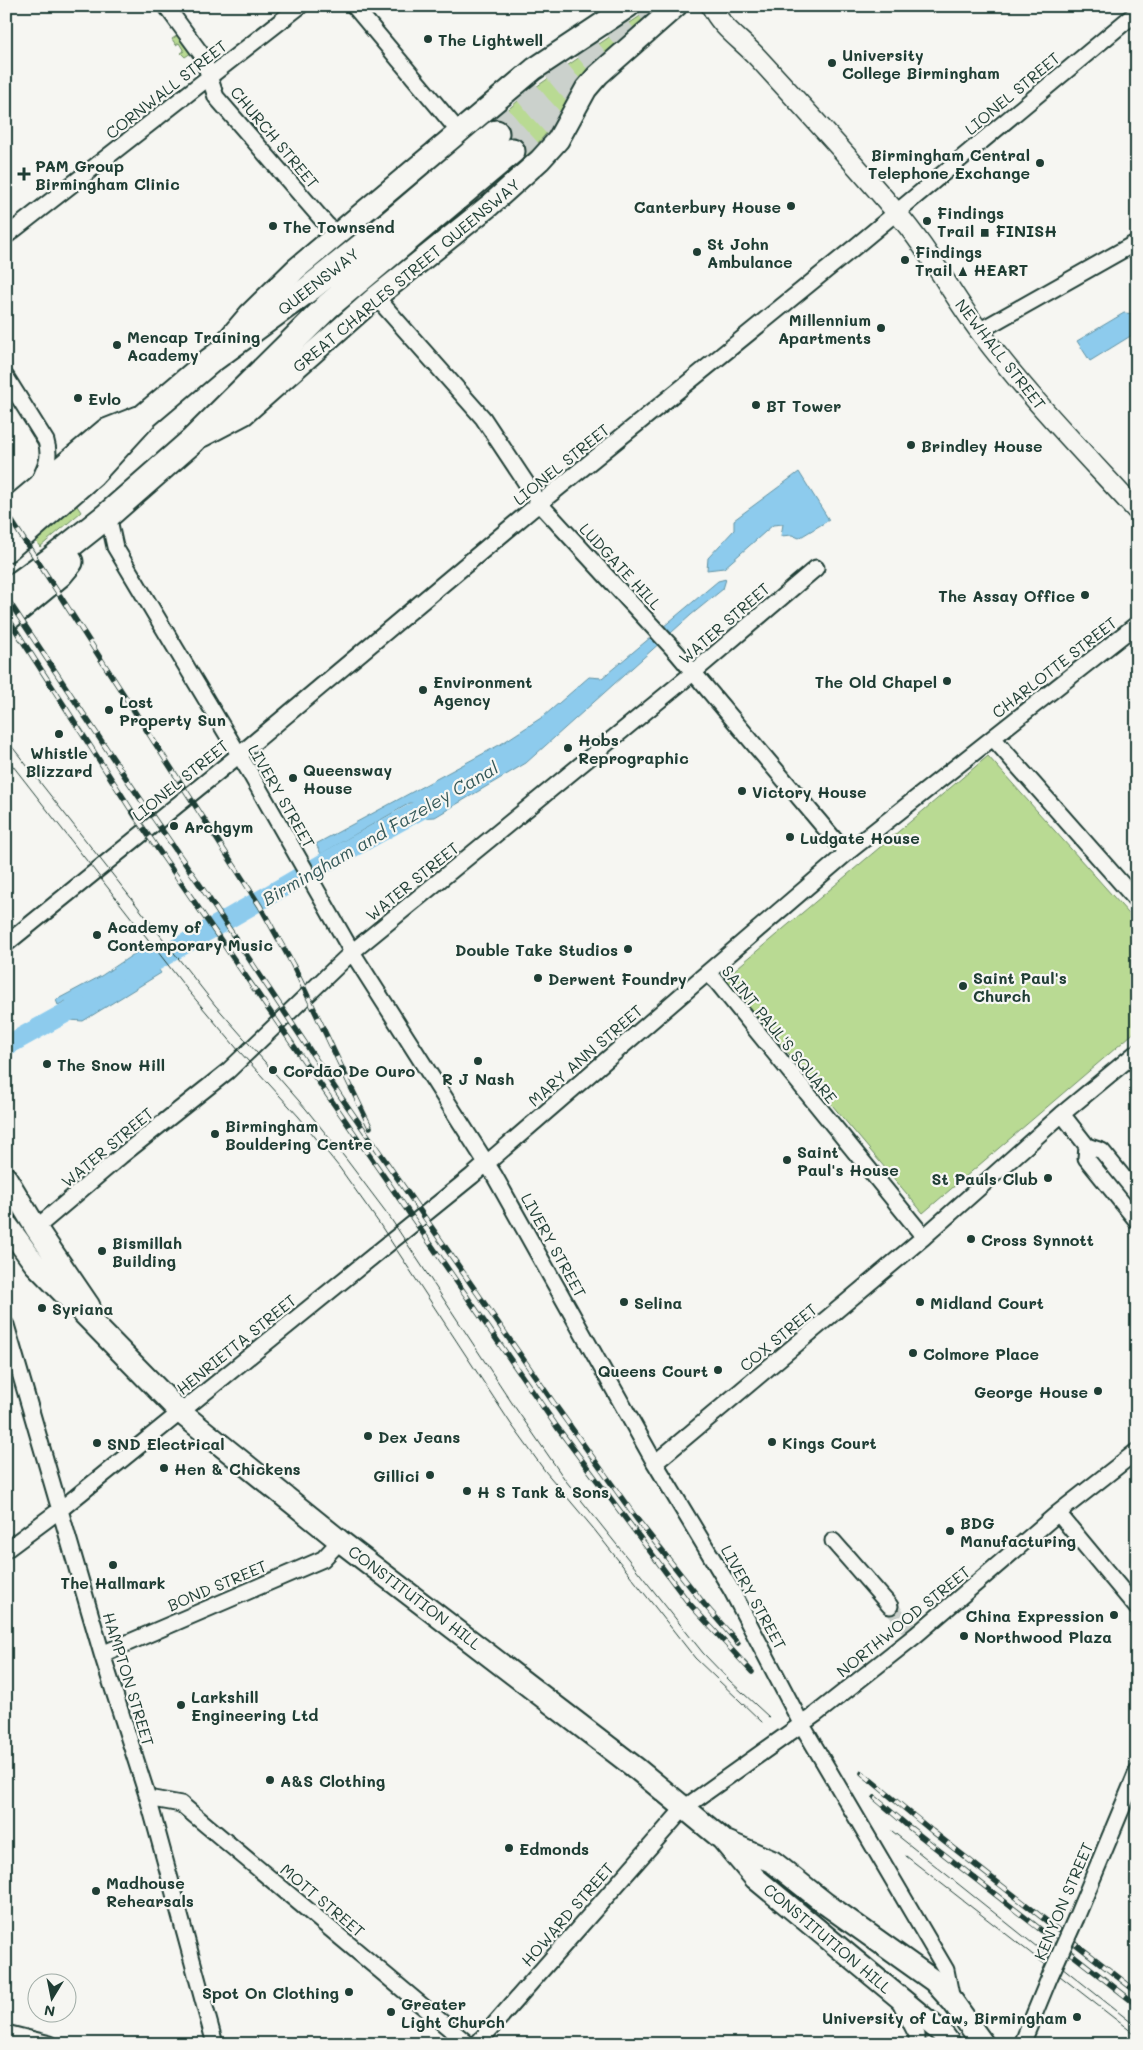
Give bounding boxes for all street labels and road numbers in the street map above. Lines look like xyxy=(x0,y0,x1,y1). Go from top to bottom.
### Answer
street label: CORNWALL STREET xyxy=(101,35,231,143)
street label: LIONEL STREET xyxy=(960,47,1064,139)
street label: CHURCH STREET xyxy=(226,82,324,193)
street label: GREAT CHARLES STREET QUEENSWAY xyxy=(288,174,524,376)
street label: QUEENSWAY xyxy=(274,243,362,319)
street label: NEWHALL STREET xyxy=(951,294,1051,414)
street label: LIONEL STREET xyxy=(509,419,614,509)
street label: LUDGATE HILL xyxy=(575,518,667,614)
street label: WATER STREET xyxy=(674,578,774,668)
street label: CHARLOTTE STREET xyxy=(987,612,1121,722)
street label: LIONEL STREET xyxy=(128,735,233,825)
street label: LIVERY STREET xyxy=(244,740,320,852)
street label: WATER STREET xyxy=(361,837,463,925)
street label: SAINT PAUL'S SQUARE xyxy=(718,961,842,1107)
street label: MARY ANN STREET xyxy=(523,999,647,1110)
street label: WATER STREET xyxy=(57,1102,157,1192)
street label: LIVERY STREET xyxy=(517,1189,591,1301)
street label: HENRIETTA STREET xyxy=(172,1289,300,1399)
street label: COX STREET xyxy=(735,1298,821,1376)
street label: CONSTITUTION HILL xyxy=(344,1540,486,1654)
street label: LIVERY STREET xyxy=(717,1541,791,1653)
street label: BOND STREET xyxy=(164,1555,270,1615)
street label: NORTHWOOD STREET xyxy=(832,1561,974,1681)
street label: HAMPTON STREET xyxy=(99,1609,159,1749)
street label: KENYON STREET xyxy=(1029,1839,1097,1963)
street label: HOWARD STREET xyxy=(516,1858,618,1970)
street label: MOTT STREET xyxy=(276,1859,370,1941)
street label: CONSTITUTION HILL xyxy=(760,1878,897,1998)

